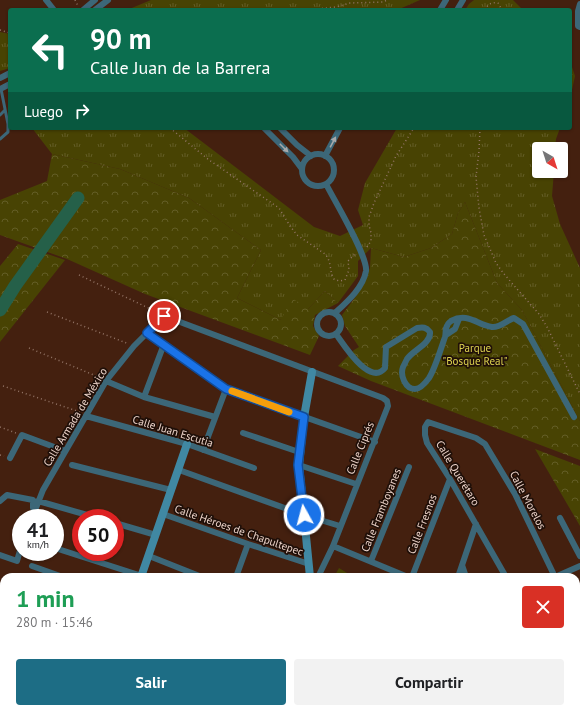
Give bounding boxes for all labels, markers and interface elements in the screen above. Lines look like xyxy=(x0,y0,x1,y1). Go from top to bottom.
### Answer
text: 90 m xyxy=(90,20,151,57)
icon: left xyxy=(24,24,76,76)
text: Calle Juan de la Barrera xyxy=(90,56,270,79)
icon: right xyxy=(71,100,93,122)
text: Luego xyxy=(24,102,63,121)
one-way arrow xyxy=(330,136,336,148)
north arrow xyxy=(532,142,568,178)
map controls xyxy=(532,142,568,178)
one-way arrow xyxy=(279,143,289,153)
pin xyxy=(147,299,181,333)
icon: arrive xyxy=(153,305,175,327)
park label: Parque "Bosque Real" xyxy=(443,341,508,368)
street label: Calle Armada de México xyxy=(40,365,110,469)
street label: Calle Juan Escutia xyxy=(131,412,215,450)
street label: Calle Ciprés xyxy=(343,419,377,476)
street label: Calle Querétaro xyxy=(433,438,483,508)
street label: Calle Framboyanes xyxy=(358,466,404,554)
street label: Calle Morelos xyxy=(507,468,549,532)
street label: Calle Fresnos xyxy=(404,492,440,556)
position arrow xyxy=(283,494,325,536)
street label: Calle Héroes de Chapultepec xyxy=(173,501,305,559)
speed limit sign: 50 xyxy=(72,509,124,561)
text: 41 xyxy=(27,517,49,543)
text: km/h xyxy=(27,538,49,551)
text: 1 min xyxy=(16,583,75,614)
button: close xyxy=(522,586,564,628)
text: 280 m · 15:46 xyxy=(16,614,93,631)
button: Salir xyxy=(16,659,286,705)
button: Compartir xyxy=(294,659,564,705)

